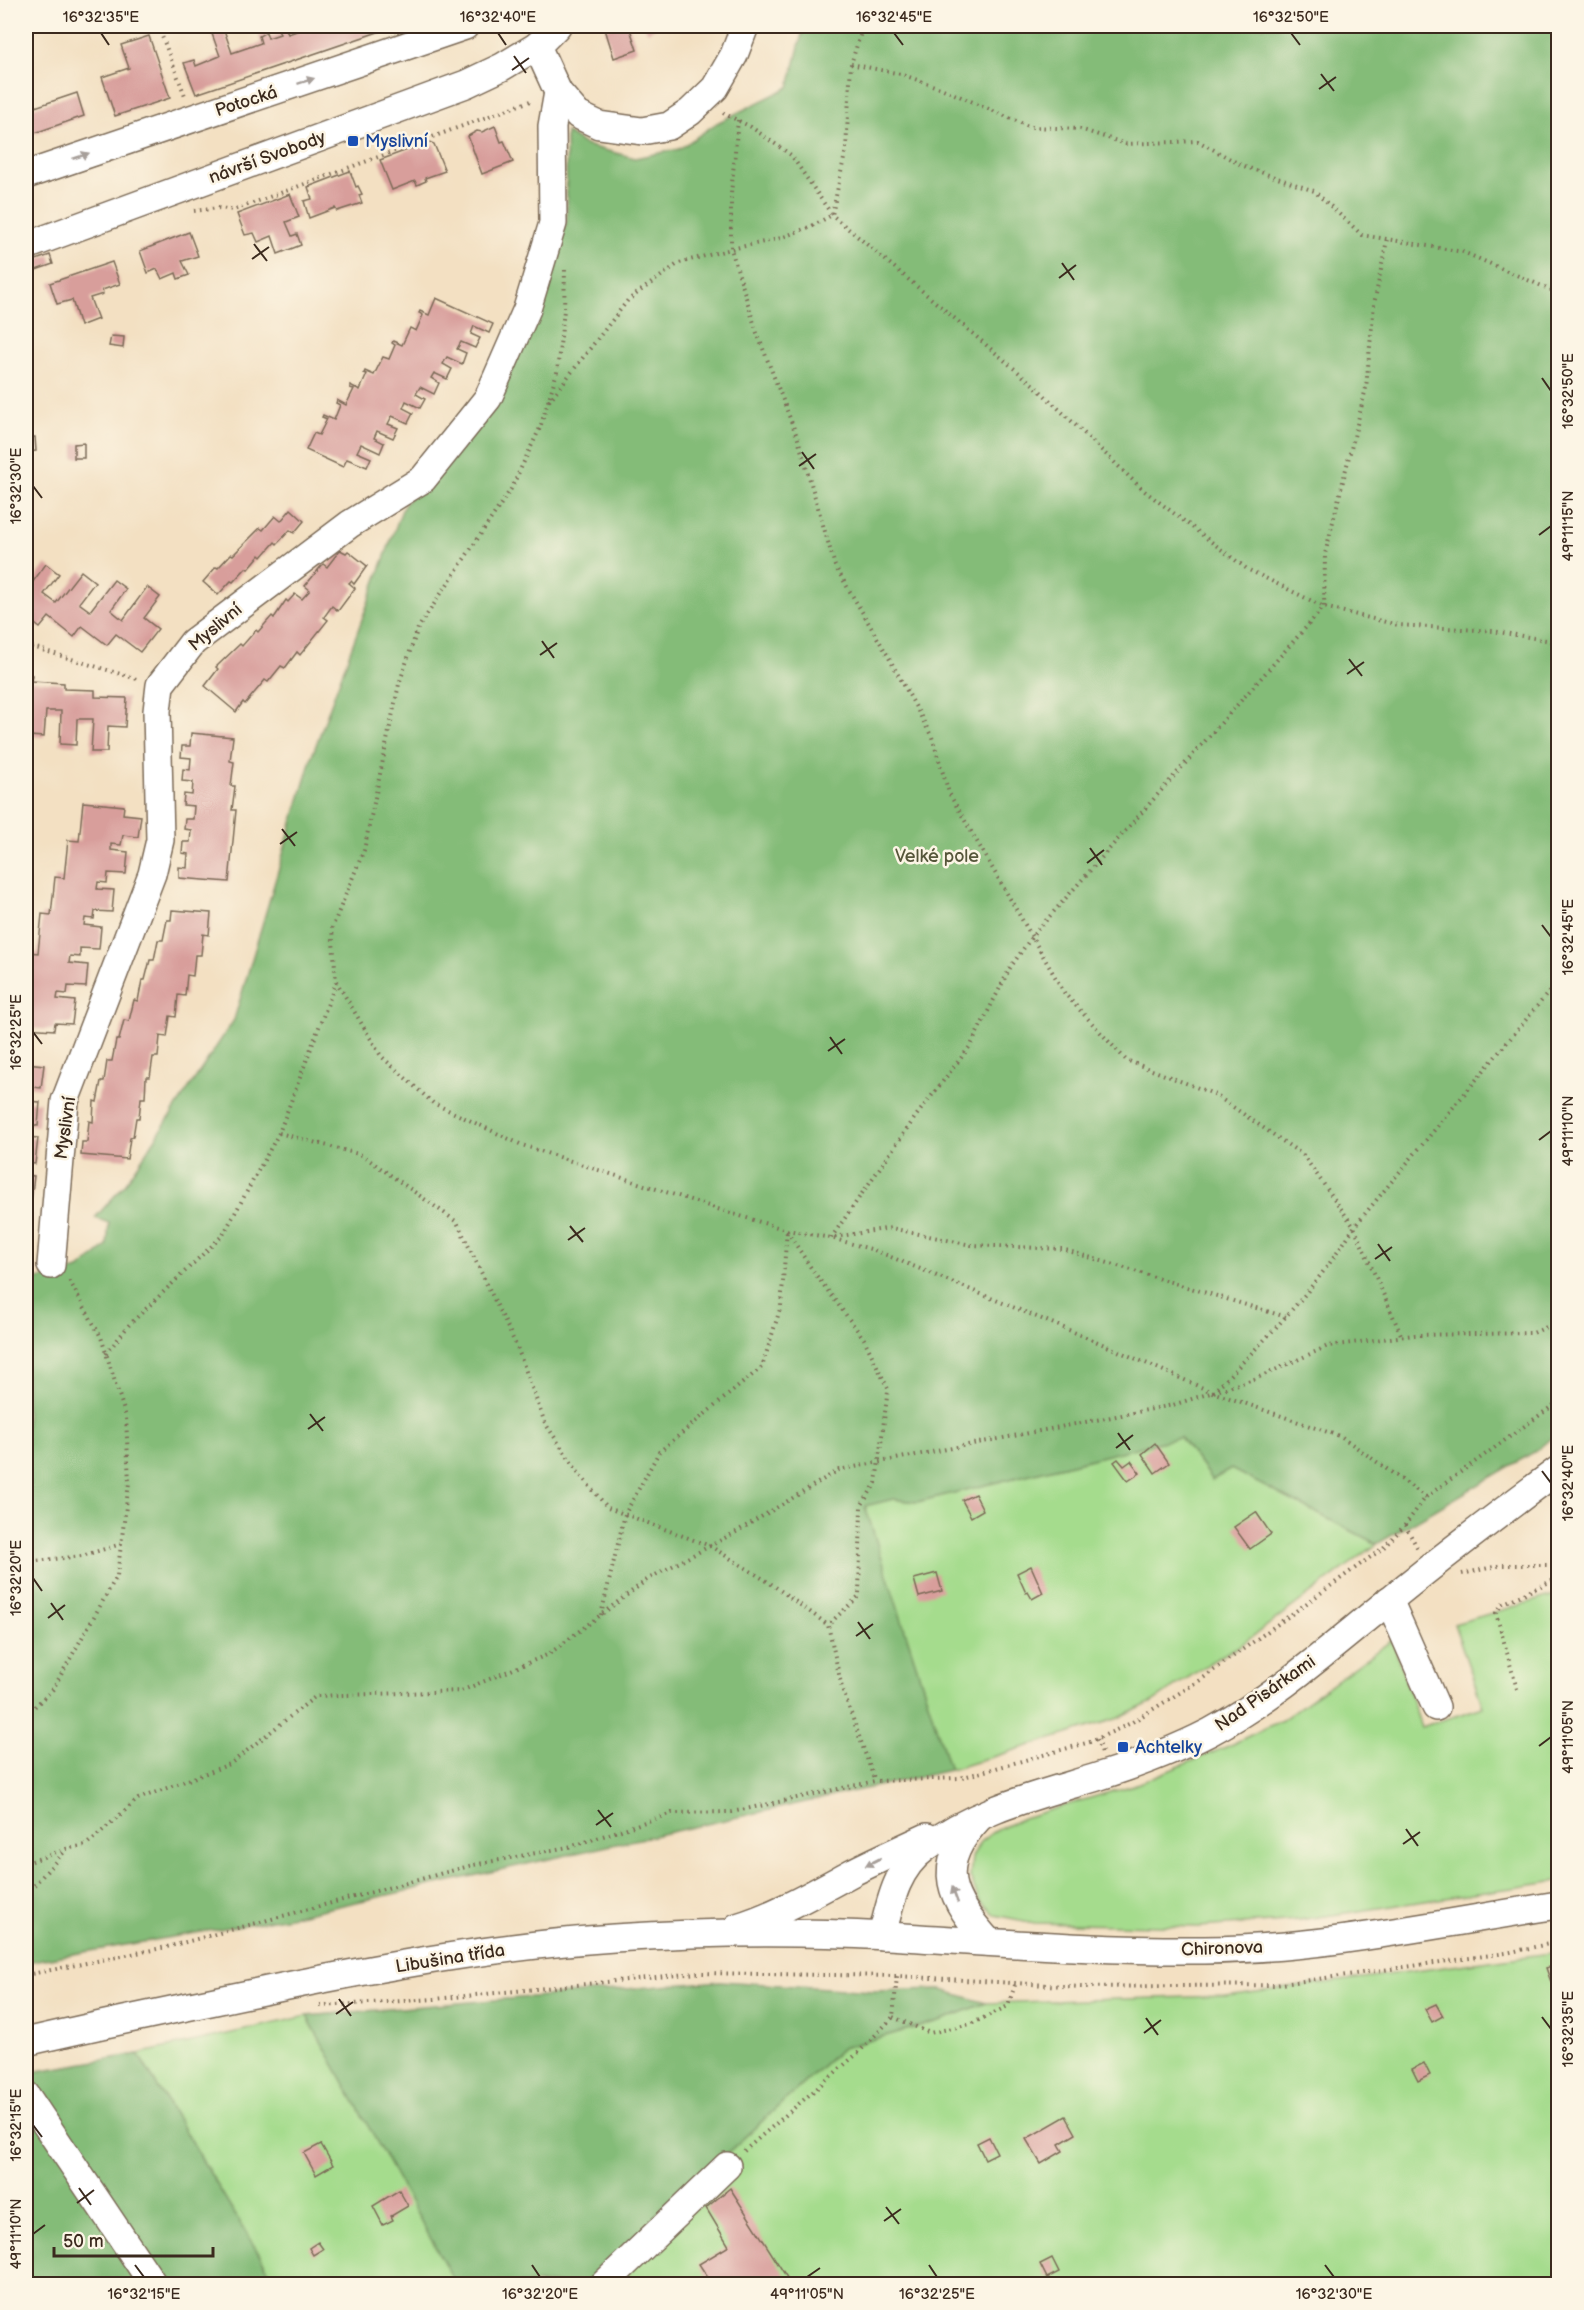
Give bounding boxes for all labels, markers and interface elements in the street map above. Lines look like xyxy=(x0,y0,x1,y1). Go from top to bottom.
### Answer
text: 16°32'35"E xyxy=(63,8,139,27)
text: 16°32'40"E xyxy=(460,8,536,27)
text: 16°32'45"E xyxy=(856,8,932,27)
text: 16°32'50"E xyxy=(1253,8,1329,27)
one-way arrow xyxy=(297,75,315,85)
street label: Potocká xyxy=(212,82,280,121)
street label: návrší Svobody xyxy=(206,126,329,188)
place label: Myslivní xyxy=(365,131,429,152)
marker: Myslivní xyxy=(346,134,360,148)
one-way arrow xyxy=(72,151,90,161)
text: 16°32'50"E xyxy=(1559,353,1578,429)
text: 16°32'30"E xyxy=(7,448,26,524)
text: 49°11'15"N xyxy=(1559,491,1578,561)
street label: Myslivní xyxy=(184,599,247,656)
park label: Velké pole xyxy=(895,846,979,867)
text: 16°32'45"E xyxy=(1559,899,1578,975)
text: 16°32'25"E xyxy=(7,994,26,1070)
street label: Myslivní xyxy=(51,1095,80,1161)
text: 49°11'10"N xyxy=(1559,1095,1578,1167)
text: 16°32'40"E xyxy=(1559,1445,1578,1521)
text: 16°32'20"E xyxy=(7,1540,26,1616)
street label: Nad Pisárkami xyxy=(1211,1651,1320,1736)
text: 49°11'05"N xyxy=(1559,1700,1578,1774)
place label: Achtelky xyxy=(1135,1737,1203,1758)
marker: Achtelky xyxy=(1116,1740,1130,1754)
one-way arrow xyxy=(864,1858,881,1867)
one-way arrow xyxy=(950,1885,960,1903)
street label: Chironova xyxy=(1181,1937,1263,1960)
street label: Libušina třída xyxy=(394,1939,506,1978)
text: 16°32'35"E xyxy=(1559,1991,1578,2067)
text: 16°32'15"E xyxy=(7,2088,26,2161)
text: 49°11'10"N xyxy=(7,2198,26,2270)
scale bar xyxy=(54,2220,213,2258)
text: 50 m xyxy=(63,2231,104,2252)
text: 16°32'15"E xyxy=(108,2285,181,2304)
text: 16°32'20"E xyxy=(502,2285,578,2304)
text: 49°11'05"N xyxy=(770,2285,844,2304)
text: 16°32'25"E xyxy=(899,2285,975,2304)
text: 16°32'30"E xyxy=(1296,2285,1372,2304)

